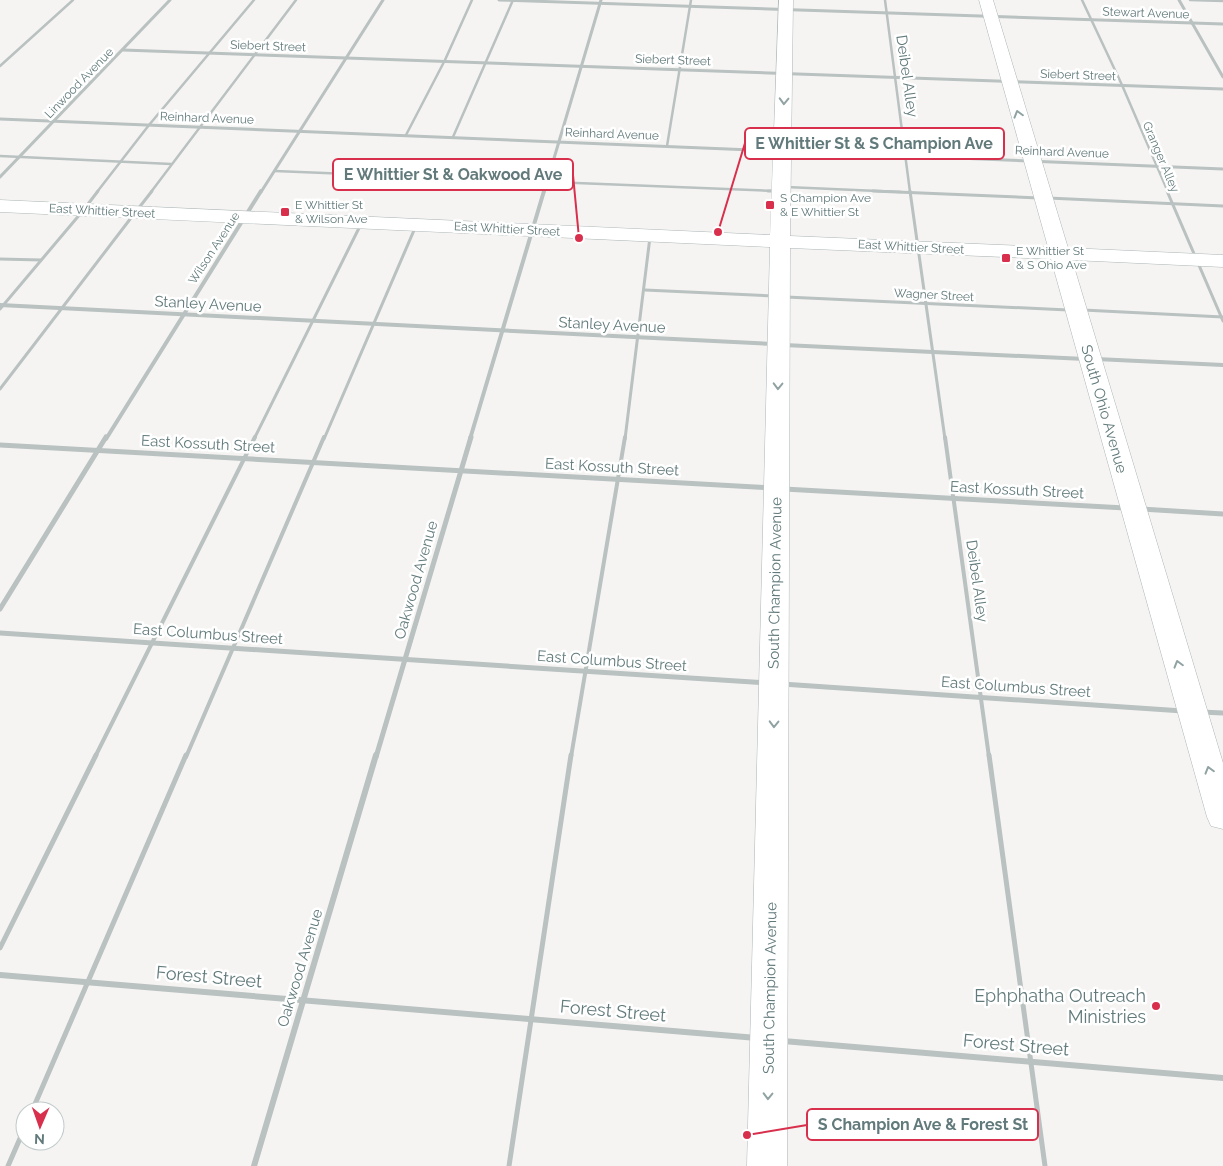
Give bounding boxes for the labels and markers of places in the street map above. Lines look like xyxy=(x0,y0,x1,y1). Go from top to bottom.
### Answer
callout: E Whittier St & S Champion Ave xyxy=(745,128,1004,159)
callout: E Whittier St & Oakwood Ave xyxy=(333,159,573,190)
place label: S Champion Ave & E Whittier St xyxy=(780,191,871,219)
place label: E Whittier St & Wilson Ave xyxy=(295,198,368,226)
marker: S Champion Ave & E Whittier St xyxy=(764,199,776,211)
marker: E Whittier St & Wilson Ave xyxy=(279,206,291,218)
place label: E Whittier St & S Ohio Ave xyxy=(1016,244,1087,272)
marker: E Whittier St & S Ohio Ave xyxy=(1000,252,1012,264)
place label: Ephphatha Outreach Ministries xyxy=(974,985,1146,1027)
marker: Ephphatha Outreach Ministries xyxy=(1150,1000,1162,1012)
callout: S Champion Ave & Forest St xyxy=(807,1109,1038,1140)

